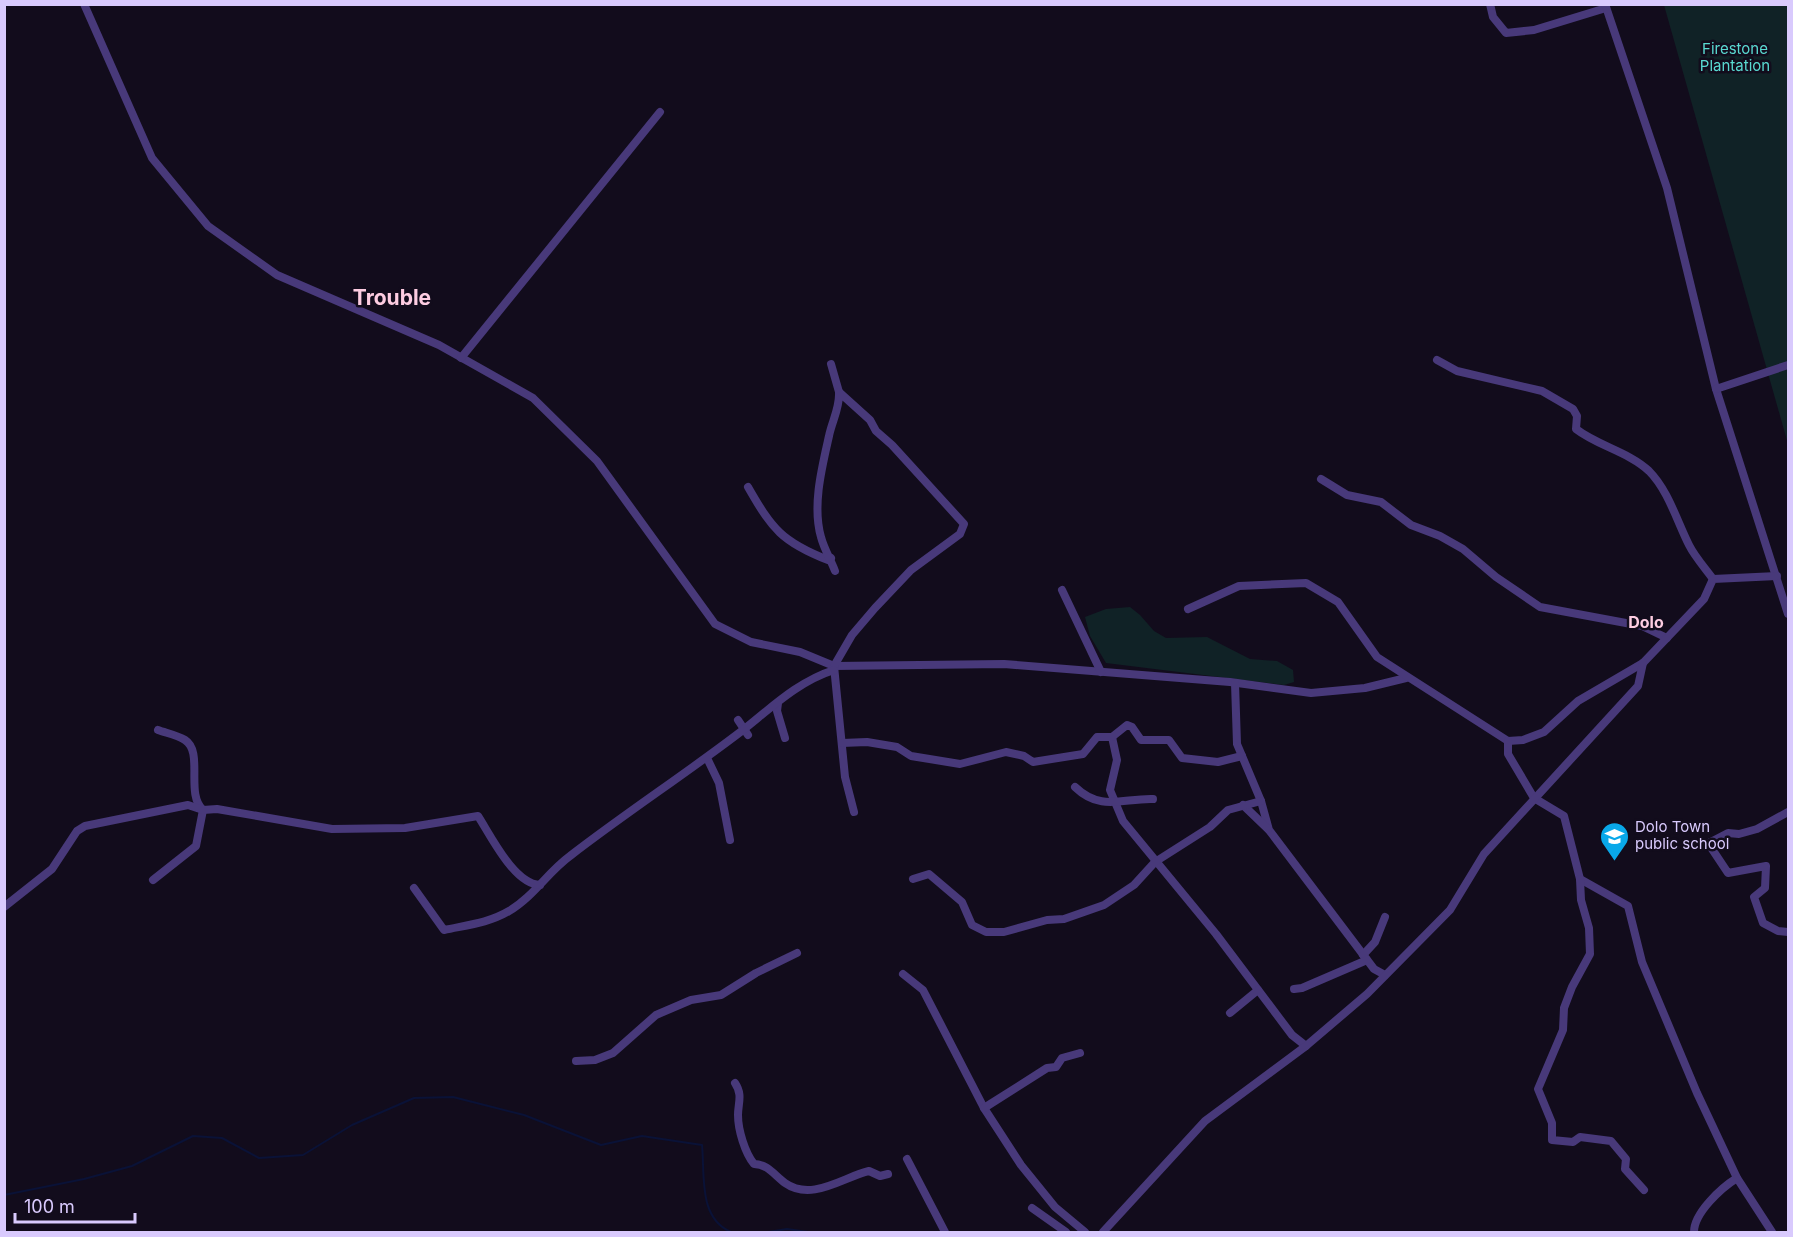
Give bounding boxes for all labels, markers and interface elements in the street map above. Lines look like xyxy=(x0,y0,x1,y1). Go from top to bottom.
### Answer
park label: Firestone Plantation xyxy=(1700,39,1770,75)
district label: Trouble xyxy=(353,285,431,310)
district label: Dolo xyxy=(1628,612,1664,632)
place label: Dolo Town public school xyxy=(1635,817,1729,853)
school or university icon: Dolo Town public school xyxy=(1598,820,1630,862)
scale bar xyxy=(15,1186,135,1224)
text: 100 m xyxy=(24,1196,75,1217)

